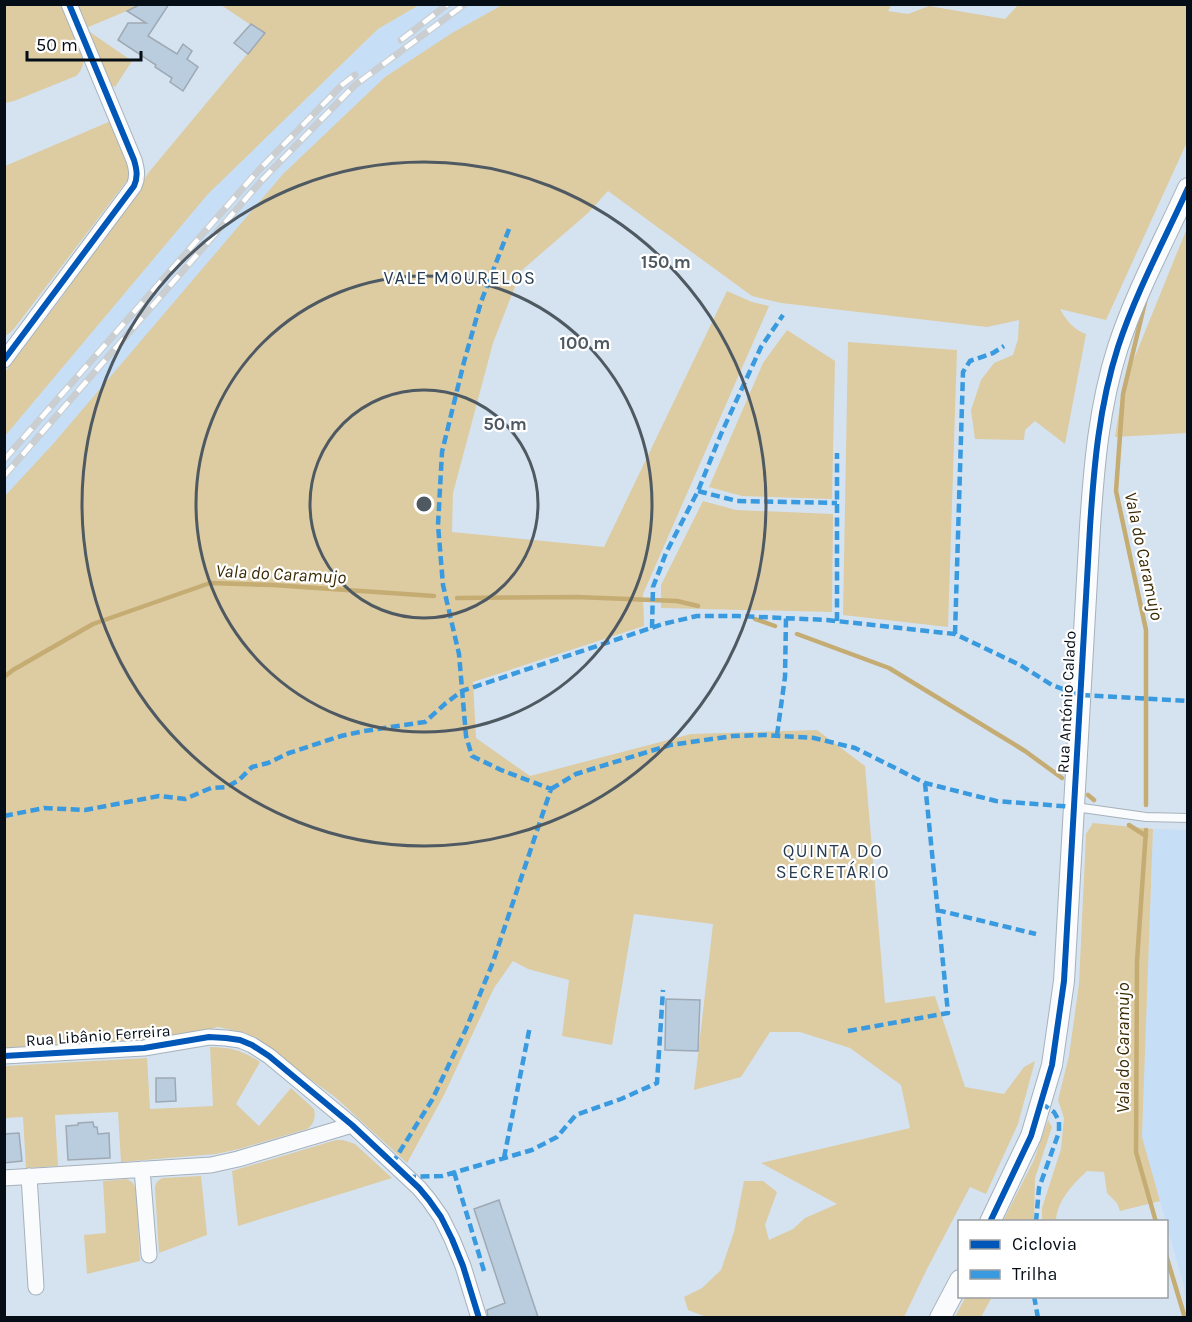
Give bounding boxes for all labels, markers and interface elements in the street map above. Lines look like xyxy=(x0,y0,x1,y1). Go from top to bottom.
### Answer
scale bar xyxy=(27,24,141,62)
text: 50 m xyxy=(36,34,78,56)
text: 150 m xyxy=(641,251,691,273)
district label: VALE MOURELOS xyxy=(384,267,536,289)
text: 100 m xyxy=(560,332,610,354)
text: 50 m xyxy=(483,413,527,435)
water label: Vala do Caramujo xyxy=(1120,490,1168,622)
centre of rings xyxy=(414,494,434,514)
water label: Vala do Caramujo xyxy=(215,560,347,588)
street label: Rua António Calado xyxy=(1053,630,1080,774)
district label: QUINTA DO SECRETÁRIO xyxy=(776,840,890,883)
water label: Vala do Caramujo xyxy=(1112,983,1134,1113)
street label: Rua Libânio Ferreira xyxy=(25,1021,171,1050)
legend xyxy=(958,1220,1168,1298)
text: Ciclovia xyxy=(1012,1233,1077,1255)
text: Trilha xyxy=(1012,1263,1057,1285)

